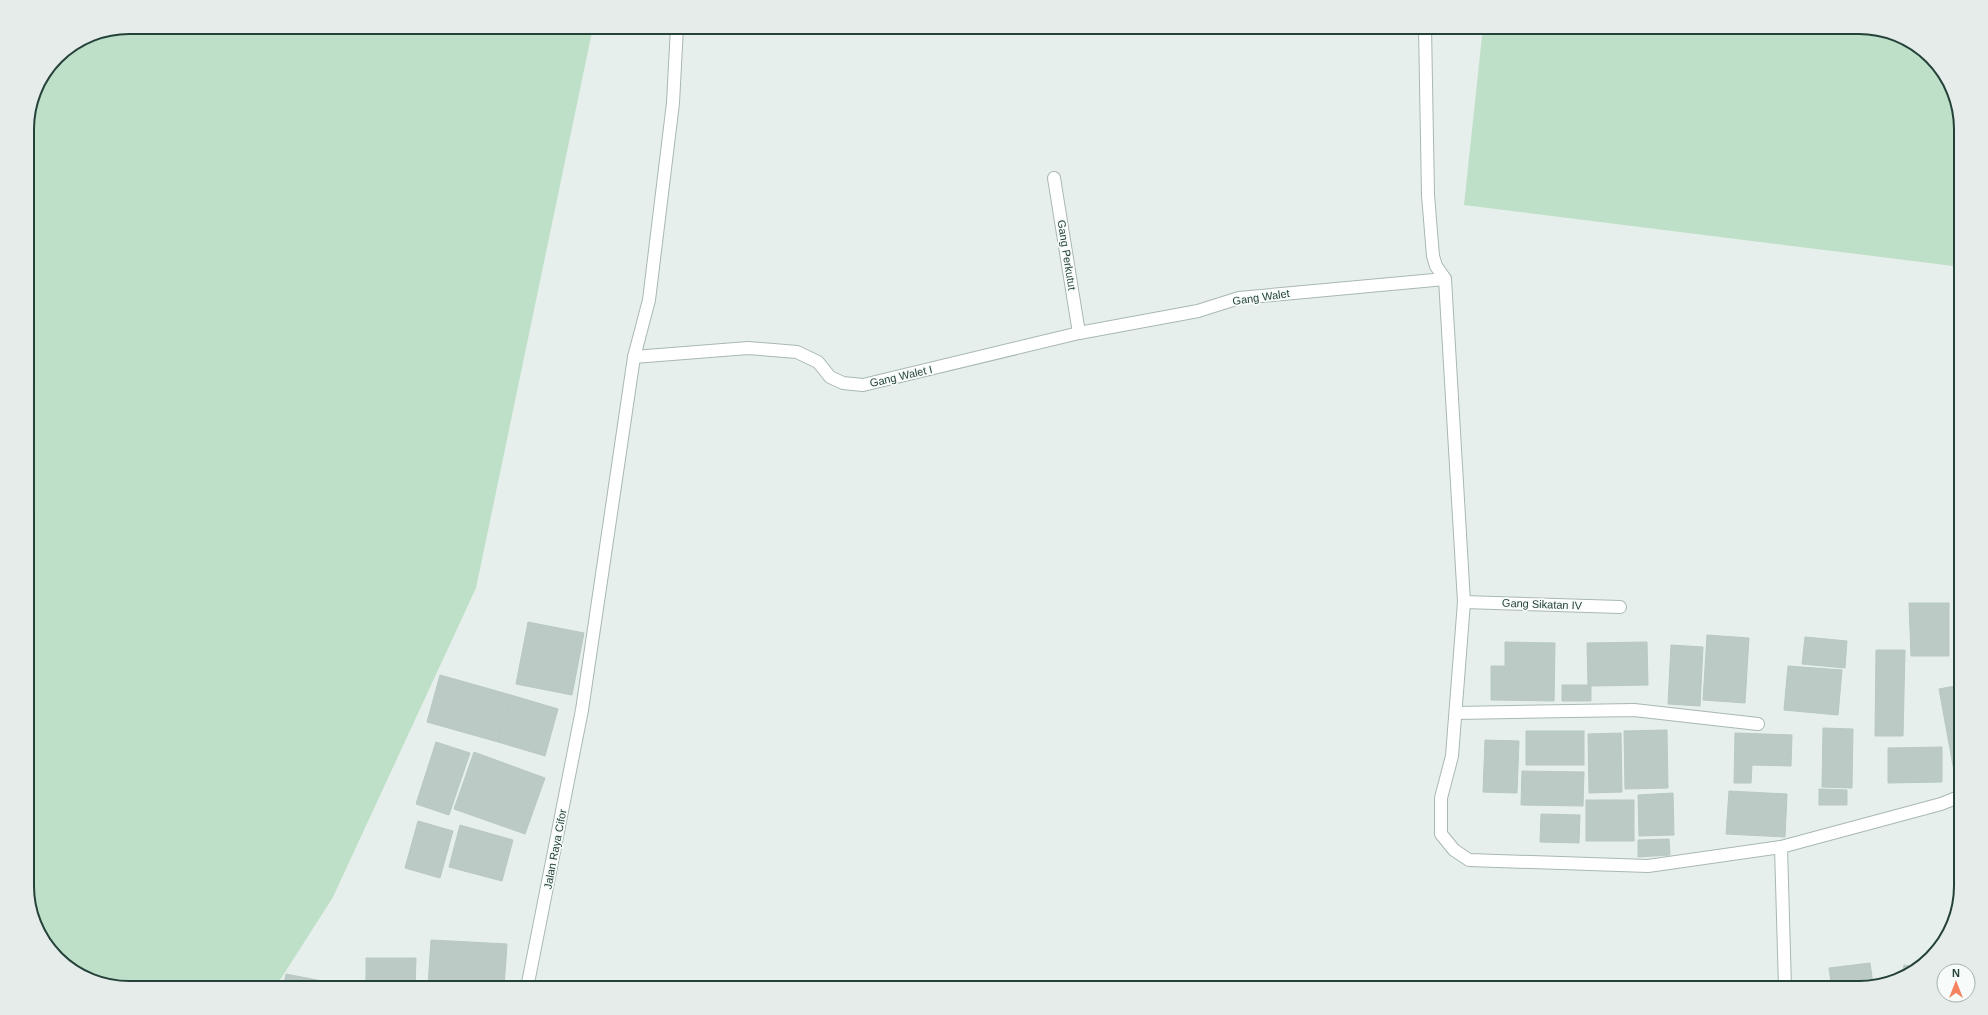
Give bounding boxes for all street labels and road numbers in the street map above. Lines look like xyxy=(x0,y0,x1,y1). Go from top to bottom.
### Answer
street label: Gang Perkutut xyxy=(1056,219,1078,291)
street label: Gang Walet xyxy=(1232,287,1290,307)
street label: Gang Walet I xyxy=(869,363,933,389)
street label: Gang Sikatan IV xyxy=(1502,597,1583,611)
street label: Jalan Raya Cifor xyxy=(541,808,569,890)

